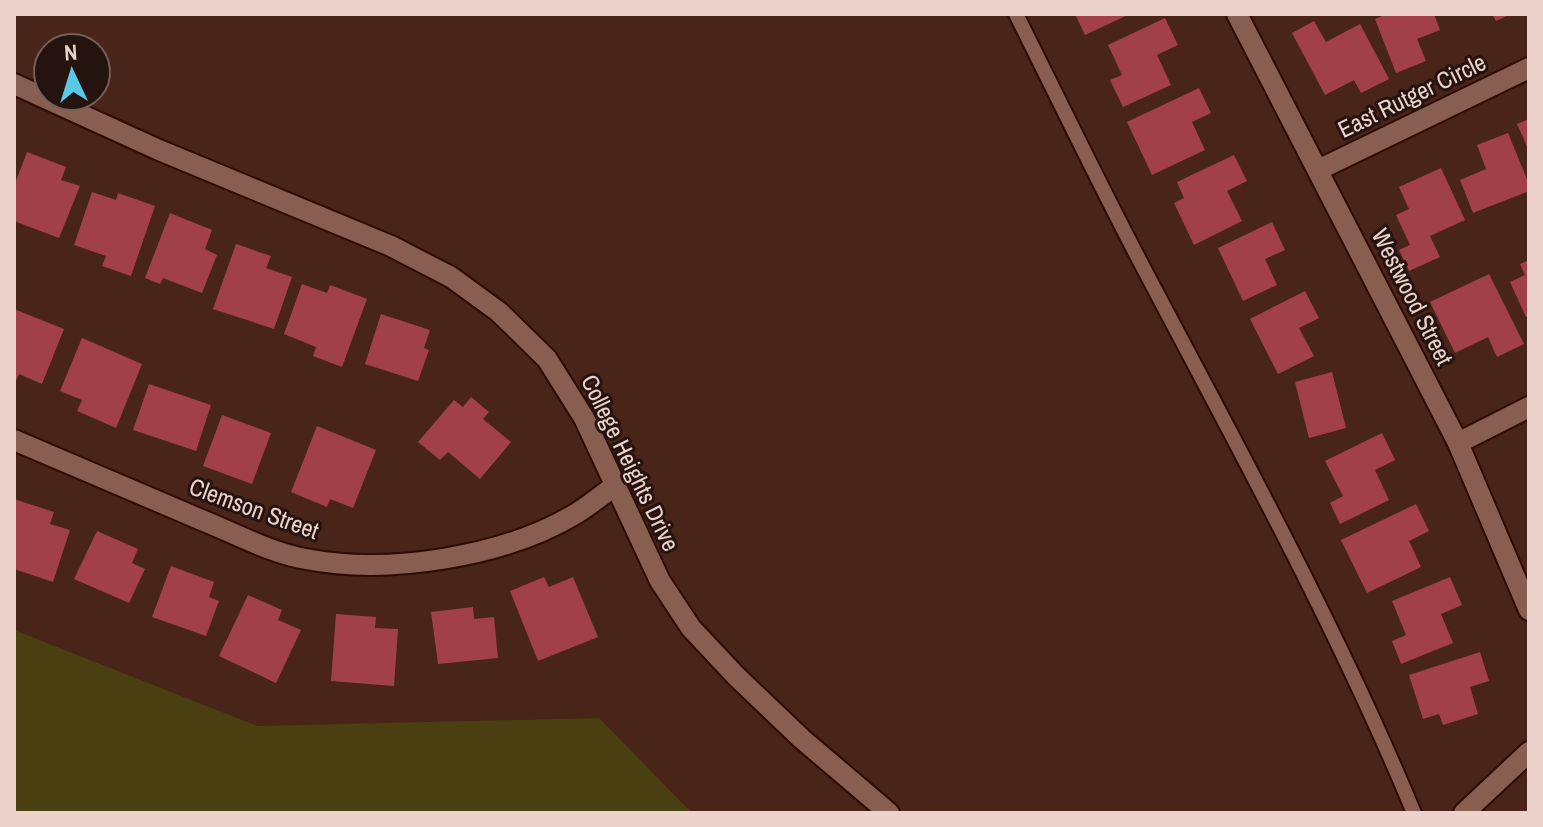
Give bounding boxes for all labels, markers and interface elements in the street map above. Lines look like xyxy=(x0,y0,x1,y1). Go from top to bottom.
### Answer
north arrow xyxy=(32,32,112,112)
text: N xyxy=(63,37,78,67)
street label: East Rutger Circle xyxy=(1332,45,1491,145)
street label: Westwood Street xyxy=(1365,223,1461,371)
street label: College Heights Drive xyxy=(574,369,687,556)
street label: Clemson Street xyxy=(185,470,324,546)

